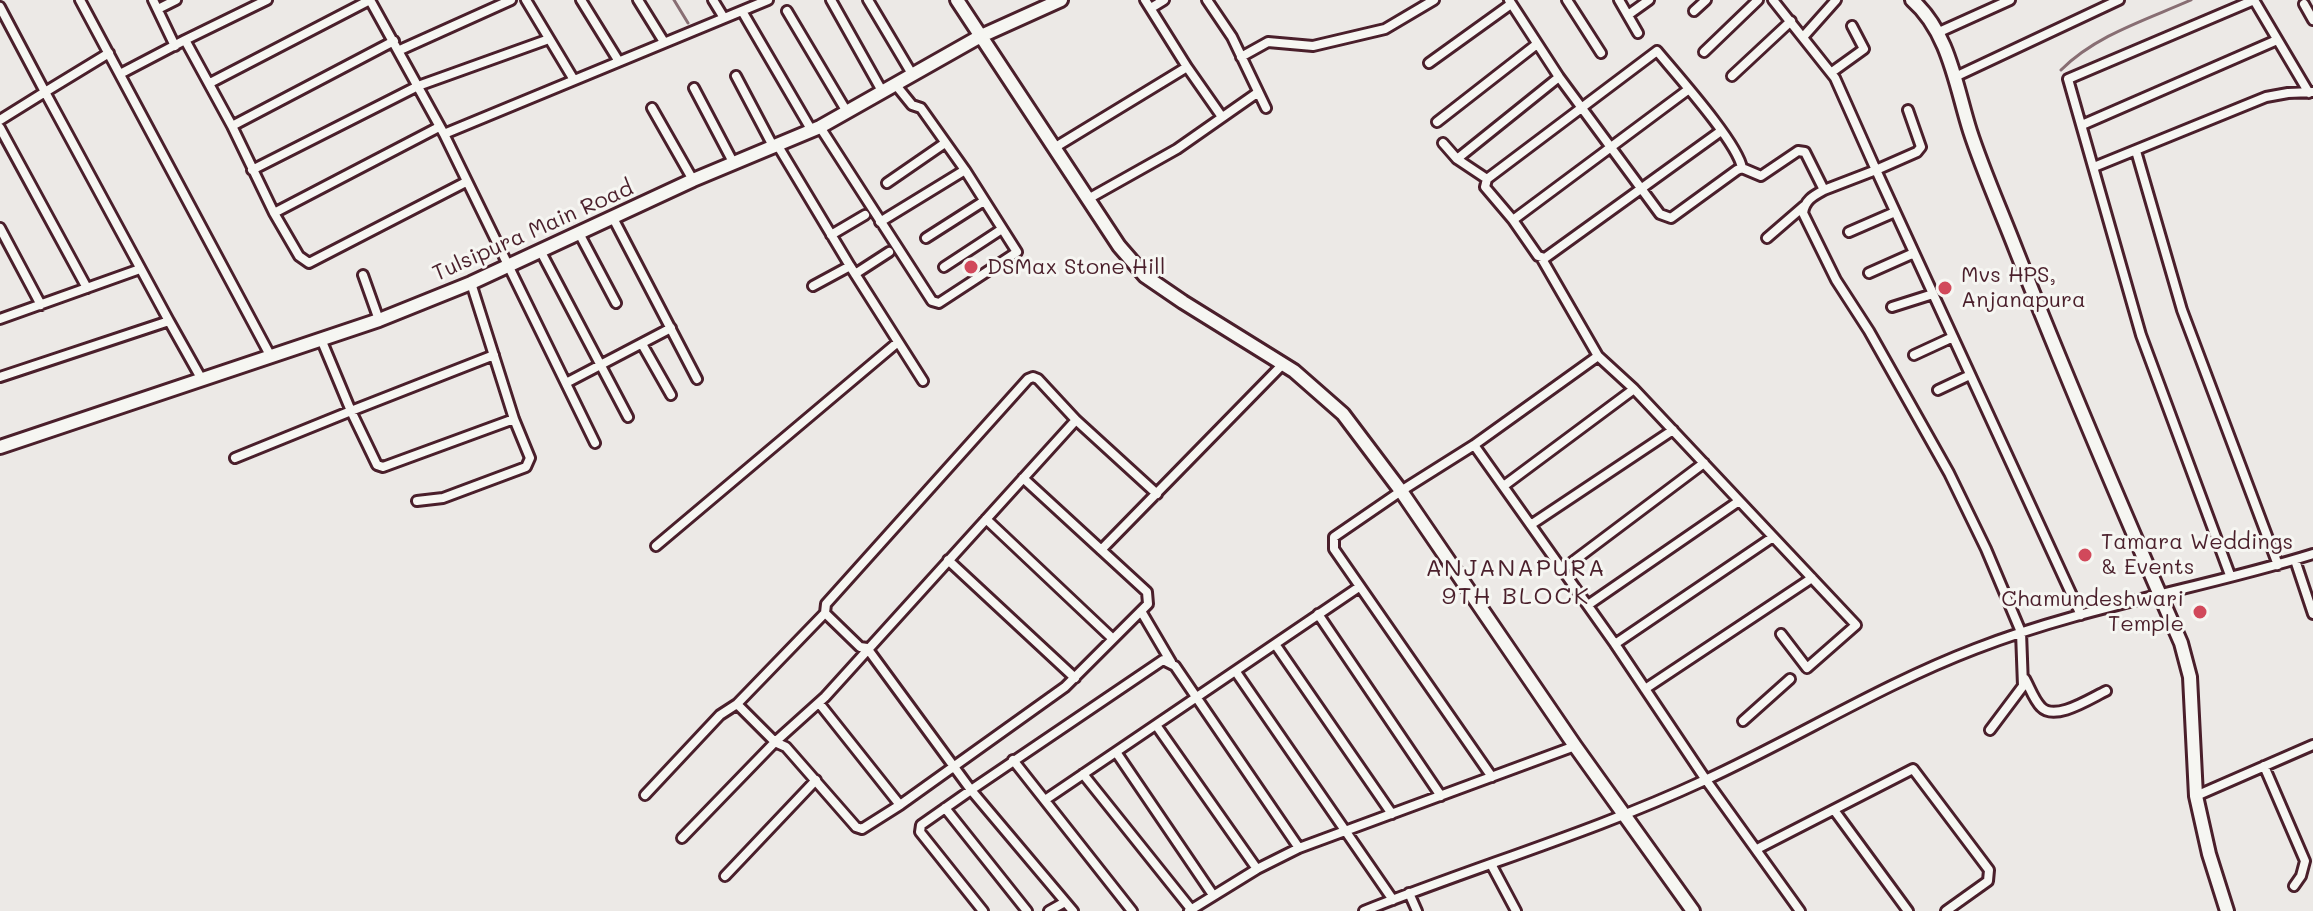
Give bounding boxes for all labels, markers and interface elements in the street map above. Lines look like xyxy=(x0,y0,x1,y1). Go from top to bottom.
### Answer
street label: Tulsipura Main Road xyxy=(429,175,637,287)
place label: DSMax Stone Hill xyxy=(987,254,1165,280)
marker: DSMax Stone Hill xyxy=(962,258,980,276)
place label: Mvs HPS, Anjanapura xyxy=(1961,262,2086,314)
marker: Mvs HPS, Anjanapura xyxy=(1936,279,1954,297)
place label: Tamara Weddings & Events xyxy=(2101,529,2293,580)
marker: Tamara Weddings & Events xyxy=(2076,546,2094,564)
district label: ANJANAPURA 9TH BLOCK xyxy=(1425,555,1607,611)
place label: Chamundeshwari Temple xyxy=(2001,586,2184,638)
marker: Chamundeshwari Temple xyxy=(2191,603,2209,621)

